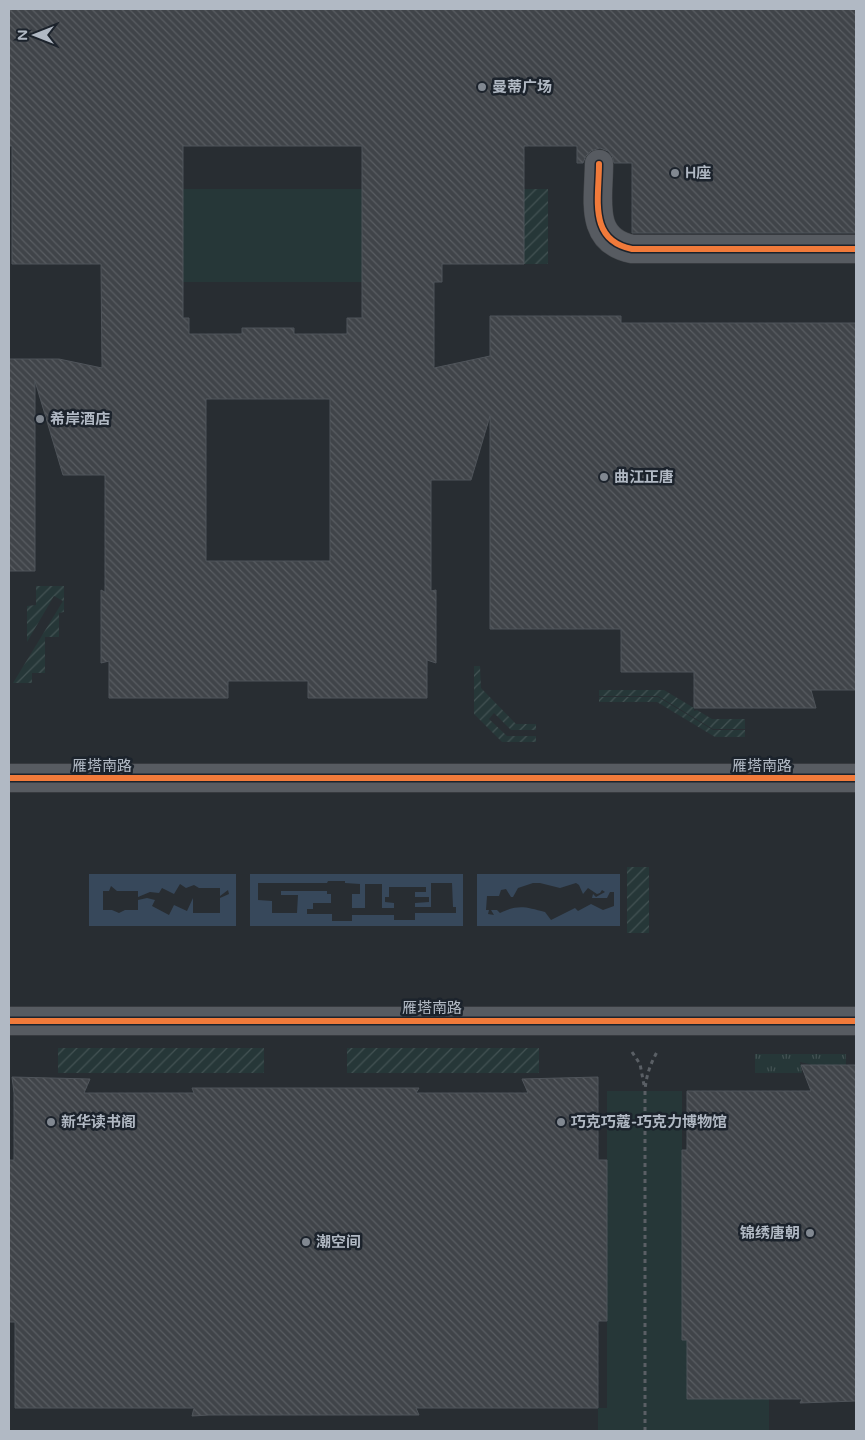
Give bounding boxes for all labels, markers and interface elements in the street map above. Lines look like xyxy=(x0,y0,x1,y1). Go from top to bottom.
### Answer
north arrow xyxy=(10,10,60,60)
text: N xyxy=(14,29,31,41)
place label: 曼蒂广场 xyxy=(492,78,552,96)
marker: 曼蒂广场 xyxy=(476,81,488,93)
place label: H座 xyxy=(685,164,711,182)
marker: H座 xyxy=(669,167,681,179)
place label: 希岸酒店 xyxy=(50,410,110,428)
marker: 希岸酒店 xyxy=(34,413,46,425)
place label: 曲江正唐 xyxy=(614,468,674,486)
marker: 曲江正唐 xyxy=(598,471,610,483)
street label: 雁塔南路 xyxy=(72,757,132,775)
street label: 雁塔南路 xyxy=(732,757,792,775)
street label: 雁塔南路 xyxy=(402,999,462,1017)
place label: 新华读书阁 xyxy=(61,1113,136,1131)
place label: 巧克巧蔻-巧克力博物馆 xyxy=(571,1113,727,1131)
marker: 新华读书阁 xyxy=(45,1116,57,1128)
marker: 巧克巧蔻-巧克力博物馆 xyxy=(555,1116,567,1128)
place label: 锦绣唐朝 xyxy=(740,1224,800,1242)
marker: 锦绣唐朝 xyxy=(804,1227,816,1239)
place label: 潮空间 xyxy=(316,1233,361,1251)
marker: 潮空间 xyxy=(300,1236,312,1248)

